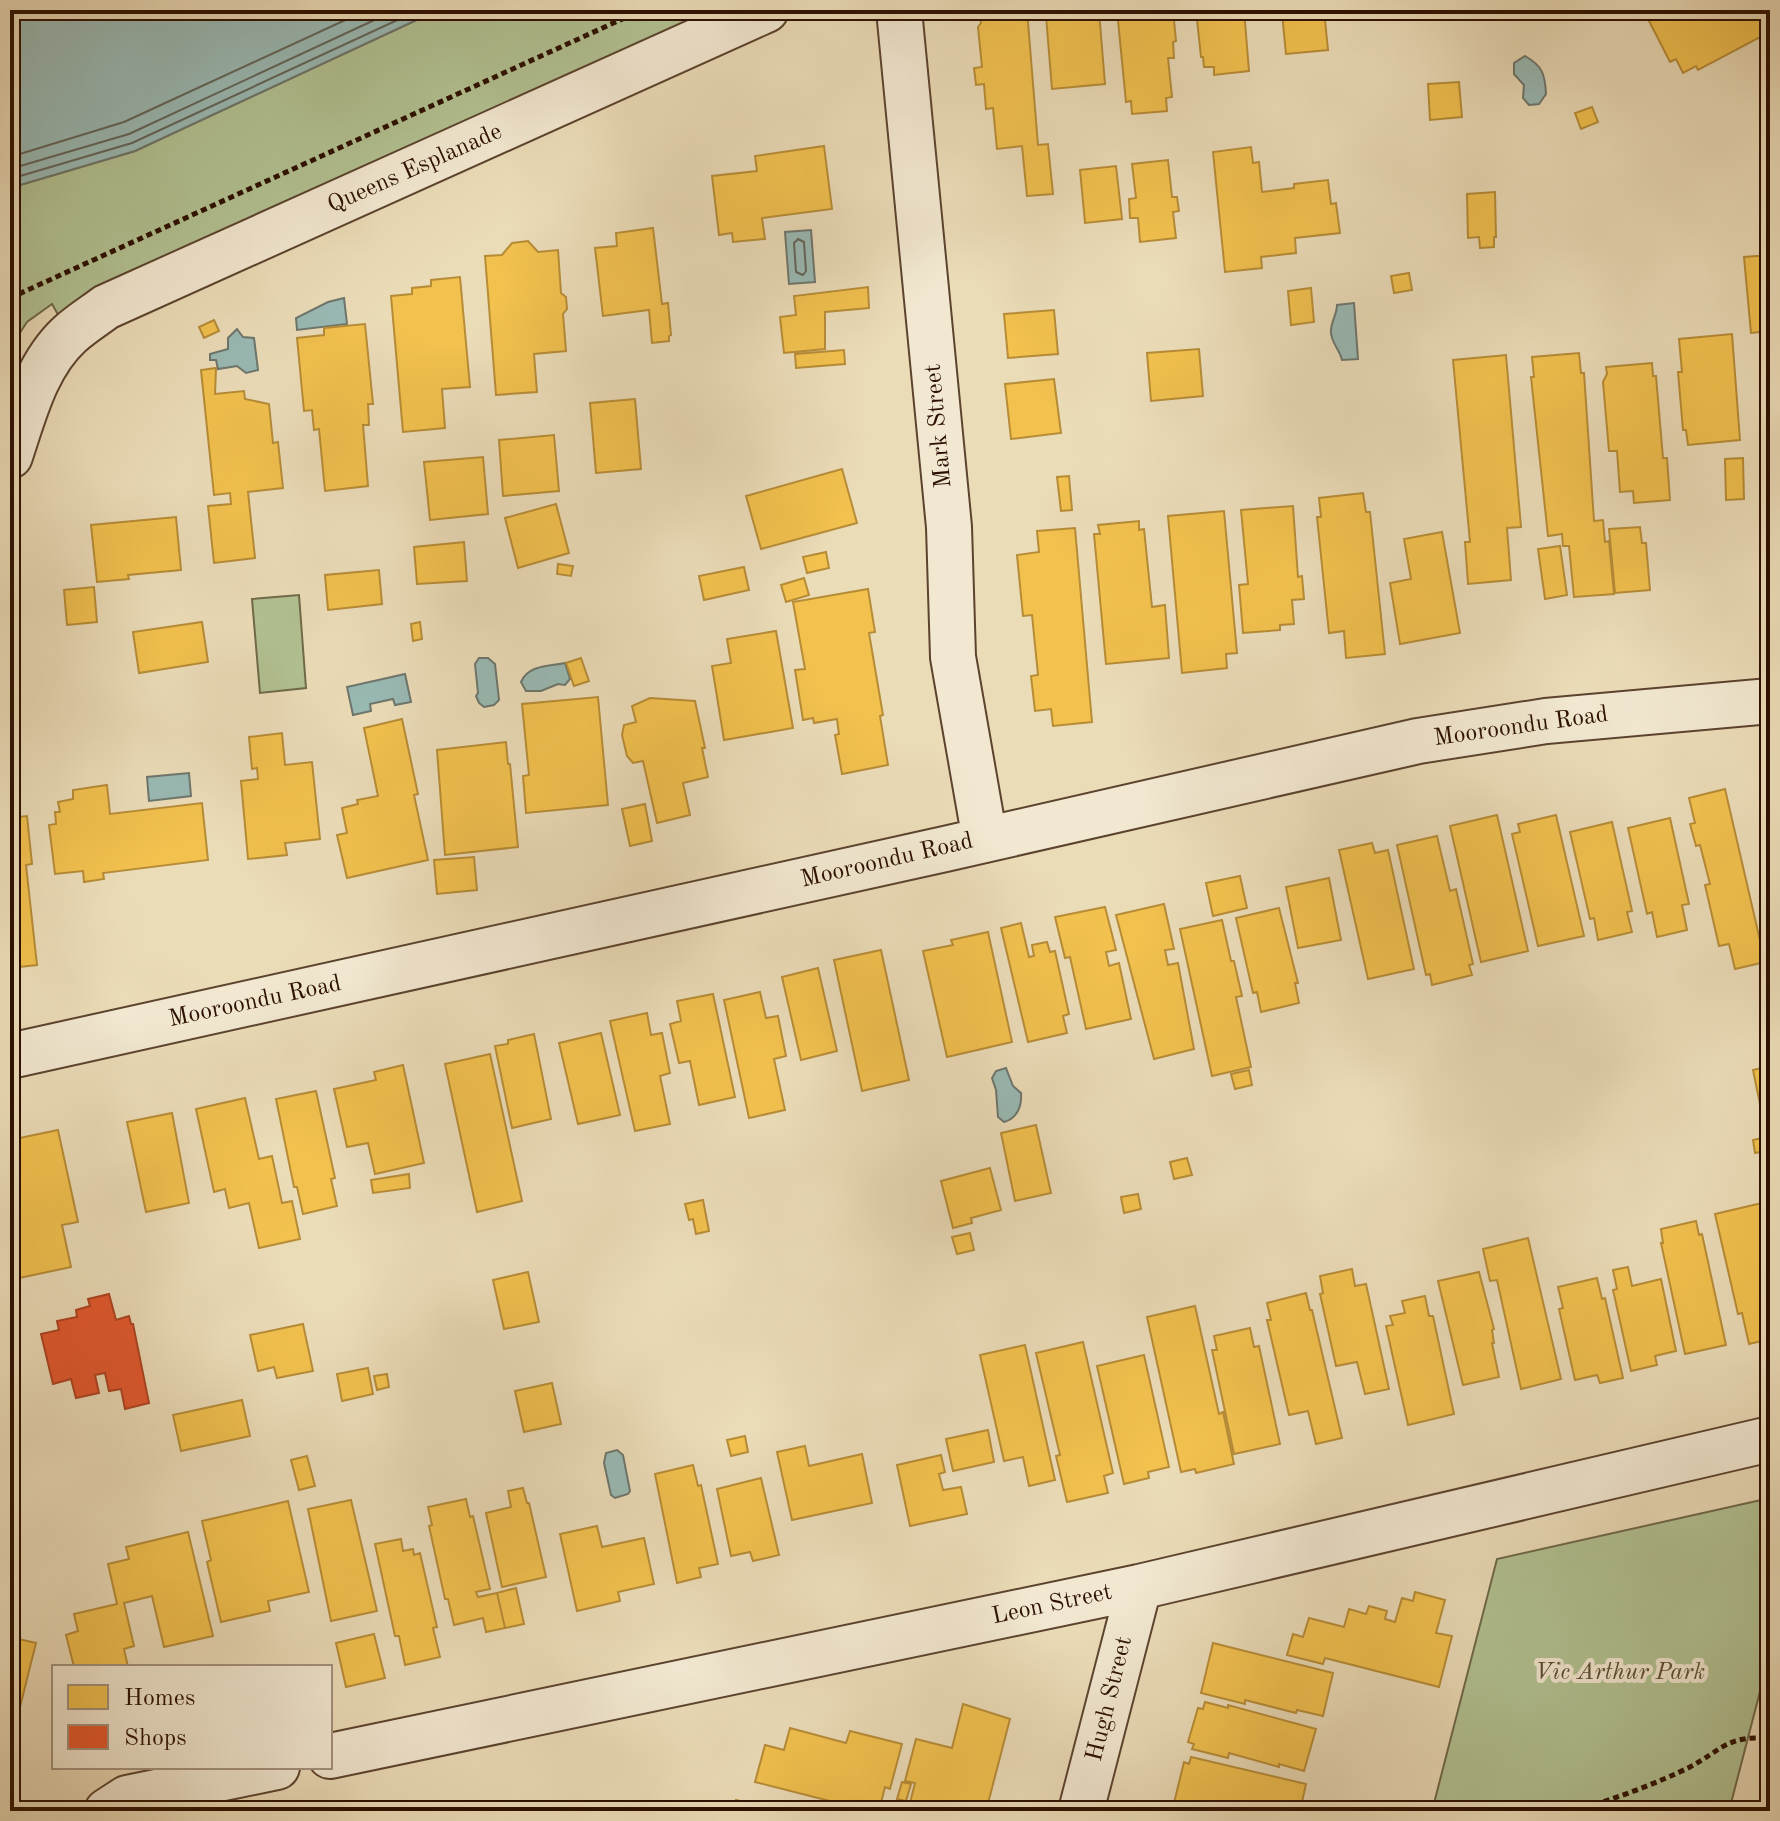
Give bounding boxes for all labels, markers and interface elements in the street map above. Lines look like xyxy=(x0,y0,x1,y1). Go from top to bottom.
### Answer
street label: Queens Esplanade xyxy=(324,120,506,218)
street label: Mark Street xyxy=(922,363,956,489)
street label: Mooroondu Road xyxy=(1432,703,1610,751)
street label: Mooroondu Road xyxy=(799,830,975,892)
street label: Mooroondu Road xyxy=(166,972,344,1032)
street label: Leon Street xyxy=(990,1581,1114,1629)
street label: Hugh Street xyxy=(1083,1634,1137,1764)
park label: Vic Arthur Park xyxy=(1535,1661,1705,1685)
legend xyxy=(52,1665,332,1769)
text: Homes xyxy=(124,1687,195,1711)
text: Shops xyxy=(124,1727,187,1751)

